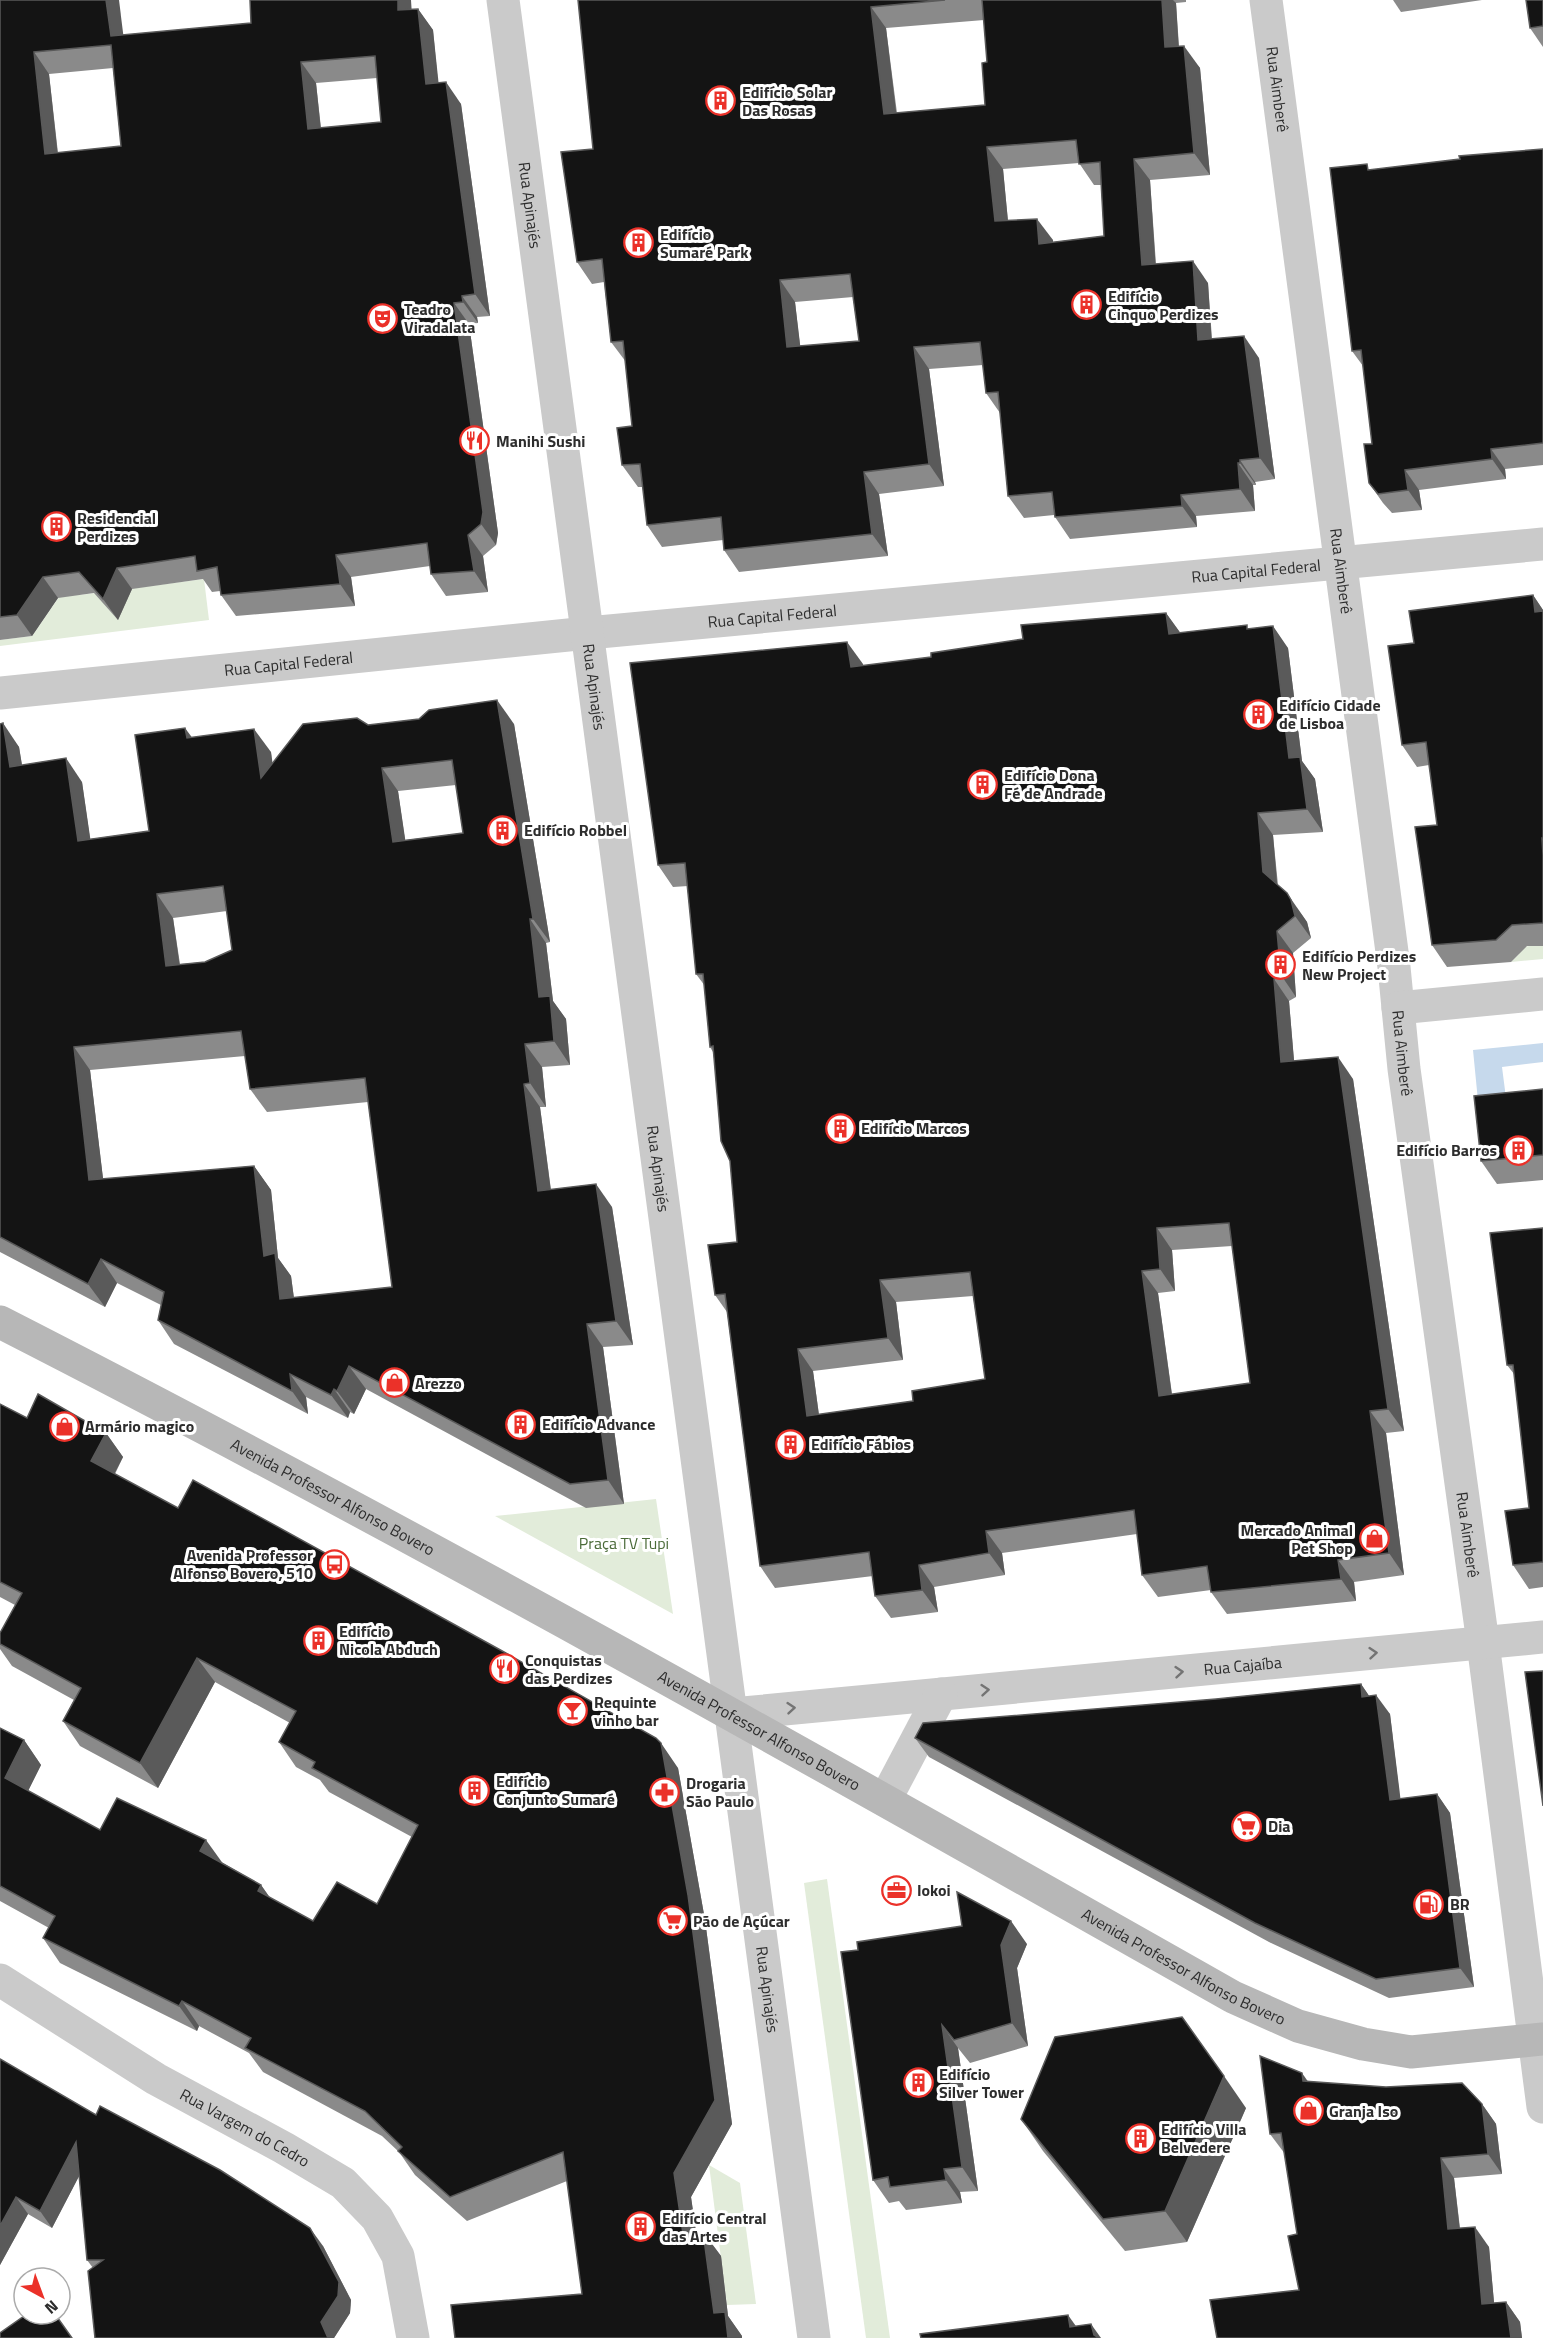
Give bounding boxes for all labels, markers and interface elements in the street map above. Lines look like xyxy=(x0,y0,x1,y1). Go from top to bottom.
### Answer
street label: Rua Aimberê xyxy=(1260,45,1295,134)
place label: Edifício Solar Das Rosas xyxy=(742,80,833,122)
building icon: Edifício Solar Das Rosas xyxy=(705,85,737,117)
street label: Rua Apinajés xyxy=(513,160,548,250)
place label: Edifício Sumaré Park xyxy=(660,222,749,264)
building icon: Edifício Sumaré Park xyxy=(623,227,655,259)
place label: Edifício Cinquo Perdizes xyxy=(1108,284,1219,326)
building icon: Edifício Cinquo Perdizes xyxy=(1071,289,1103,321)
place label: Teadro Viradalata xyxy=(404,297,475,339)
theatre icon: Teadro Viradalata xyxy=(367,302,399,334)
restaurant icon: Manihi Sushi xyxy=(459,425,491,457)
place label: Manihi Sushi xyxy=(496,429,585,453)
place label: Residencial Perdizes xyxy=(77,506,156,548)
building icon: Residencial Perdizes xyxy=(40,511,72,543)
street label: Rua Aimberê xyxy=(1324,527,1359,615)
street label: Rua Capital Federal xyxy=(1190,553,1322,589)
street label: Rua Capital Federal xyxy=(707,598,838,634)
street label: Rua Apinajés xyxy=(577,642,612,732)
street label: Rua Capital Federal xyxy=(223,645,354,682)
place label: Edifício Cidade de Lisboa xyxy=(1279,693,1381,735)
building icon: Edifício Cidade de Lisboa xyxy=(1242,698,1274,730)
place label: Edifício Dona Fé de Andrade xyxy=(1004,763,1103,805)
building icon: Edifício Dona Fé de Andrade xyxy=(967,768,999,800)
building icon: Edifício Robbel xyxy=(487,814,519,846)
place label: Edifício Robbel xyxy=(524,818,627,842)
place label: Edifício Perdizes New Project xyxy=(1302,944,1416,986)
building icon: Edifício Perdizes New Project xyxy=(1265,949,1297,981)
street label: Rua Aimberê xyxy=(1386,1009,1420,1098)
building icon: Edifício Marcos xyxy=(824,1112,856,1144)
place label: Edifício Marcos xyxy=(861,1116,967,1140)
street label: Rua Apinajés xyxy=(641,1124,676,1213)
building icon: Edifício Barros xyxy=(1502,1134,1534,1166)
place label: Edifício Barros xyxy=(1396,1138,1497,1162)
shop icon: Arezzo xyxy=(378,1367,410,1399)
place label: Arezzo xyxy=(415,1371,462,1395)
building icon: Edifício Advance xyxy=(505,1408,537,1440)
shop icon: Armário magico xyxy=(48,1410,80,1442)
place label: Edifício Advance xyxy=(542,1412,655,1436)
place label: Armário magico xyxy=(85,1414,194,1438)
building icon: Edifício Fábios xyxy=(774,1428,806,1460)
street label: Avenida Professor Alfonso Bovero xyxy=(227,1432,439,1561)
place label: Edifício Fábios xyxy=(811,1432,911,1456)
street label: Rua Aimberê xyxy=(1450,1490,1486,1579)
place label: Mercado Animal Pet Shop xyxy=(1241,1518,1353,1560)
shop icon: Mercado Animal Pet Shop xyxy=(1358,1523,1390,1555)
park label: Praça TV Tupi xyxy=(579,1531,669,1555)
place label: Avenida Professor Alfonso Bovero, 510 xyxy=(173,1543,313,1585)
bus stop icon: Avenida Professor Alfonso Bovero, 510 xyxy=(318,1548,350,1580)
place label: Edifício Nicola Abduch xyxy=(339,1619,438,1661)
building icon: Edifício Nicola Abduch xyxy=(302,1624,334,1656)
one-way arrow xyxy=(1369,1647,1378,1660)
place label: Conquistas das Perdizes xyxy=(525,1648,612,1690)
street label: Rua Cajaíba xyxy=(1203,1650,1283,1681)
restaurant icon: Conquistas das Perdizes xyxy=(488,1653,520,1685)
street label: Avenida Professor Alfonso Bovero xyxy=(653,1664,865,1796)
one-way arrow xyxy=(1174,1666,1184,1679)
one-way arrow xyxy=(980,1684,989,1697)
place label: Requinte vinho bar xyxy=(594,1690,659,1732)
bar icon: Requinte vinho bar xyxy=(557,1695,589,1727)
one-way arrow xyxy=(786,1702,795,1715)
place label: Edifício Conjunto Sumaré xyxy=(496,1769,615,1811)
place label: Drogaria São Paulo xyxy=(686,1771,754,1813)
building icon: Edifício Conjunto Sumaré xyxy=(459,1774,491,1806)
pharmacy icon: Drogaria São Paulo xyxy=(649,1776,681,1808)
supermarket icon: Dia xyxy=(1231,1810,1263,1842)
place label: Dia xyxy=(1268,1814,1291,1838)
office icon: Iokoi xyxy=(880,1874,912,1906)
place label: Iokoi xyxy=(917,1878,951,1902)
fuel station icon: BR xyxy=(1413,1888,1445,1920)
place label: BR xyxy=(1450,1892,1470,1916)
street label: Avenida Professor Alfonso Bovero xyxy=(1077,1902,1290,2031)
supermarket icon: Pão de Açúcar xyxy=(656,1905,688,1937)
place label: Pão de Açúcar xyxy=(693,1909,790,1933)
street label: Rua Apinajés xyxy=(750,1945,785,2034)
place label: Edifício Silver Tower xyxy=(939,2062,1024,2104)
building icon: Edifício Silver Tower xyxy=(902,2067,934,2099)
street label: Rua Vargem do Cedro xyxy=(176,2082,314,2173)
shop icon: Granja Iso xyxy=(1292,2095,1324,2127)
place label: Granja Iso xyxy=(1329,2099,1398,2123)
place label: Edifício Villa Belvedere xyxy=(1161,2117,1246,2159)
building icon: Edifício Villa Belvedere xyxy=(1124,2122,1156,2154)
place label: Edifício Central das Artes xyxy=(662,2206,767,2248)
building icon: Edifício Central das Artes xyxy=(625,2211,657,2243)
north arrow xyxy=(12,2266,72,2326)
text: N xyxy=(40,2295,64,2320)

